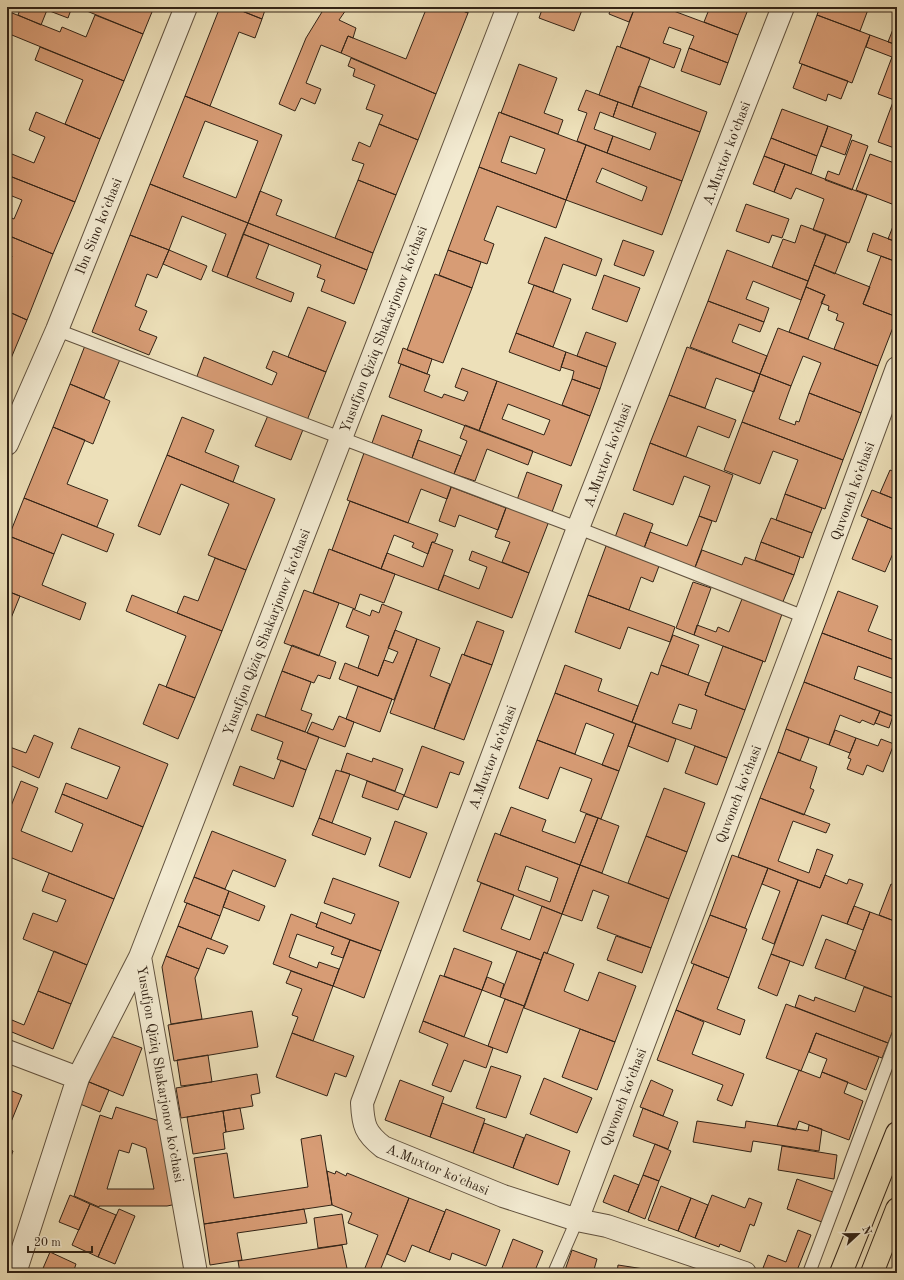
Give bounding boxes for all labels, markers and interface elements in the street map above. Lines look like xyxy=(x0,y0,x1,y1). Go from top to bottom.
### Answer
street label: A.Muxtor koʻchasi xyxy=(700,99,753,207)
street label: Ibn Sino koʻchasi xyxy=(72,176,125,277)
street label: Yusufjon Qiziq Shakarjonov koʻchasi xyxy=(337,224,430,435)
street label: A.Muxtor koʻchasi xyxy=(581,401,634,509)
street label: Quvonch koʻchasi xyxy=(828,440,877,542)
street label: Yusufjon Qiziq Shakarjonov koʻchasi xyxy=(220,527,313,738)
street label: A.Muxtor koʻchasi xyxy=(466,703,519,811)
street label: Quvonch koʻchasi xyxy=(713,743,764,845)
street label: Yusufjon Qiziq Shakarjonov koʻchasi xyxy=(134,964,187,1184)
street label: Quvonch koʻchasi xyxy=(598,1046,649,1148)
street label: A.Muxtor koʻchasi xyxy=(384,1141,492,1198)
north arrow xyxy=(838,1214,878,1254)
text: N xyxy=(859,1225,873,1237)
scale bar xyxy=(28,1228,92,1254)
text: 20 m xyxy=(34,1237,61,1249)

